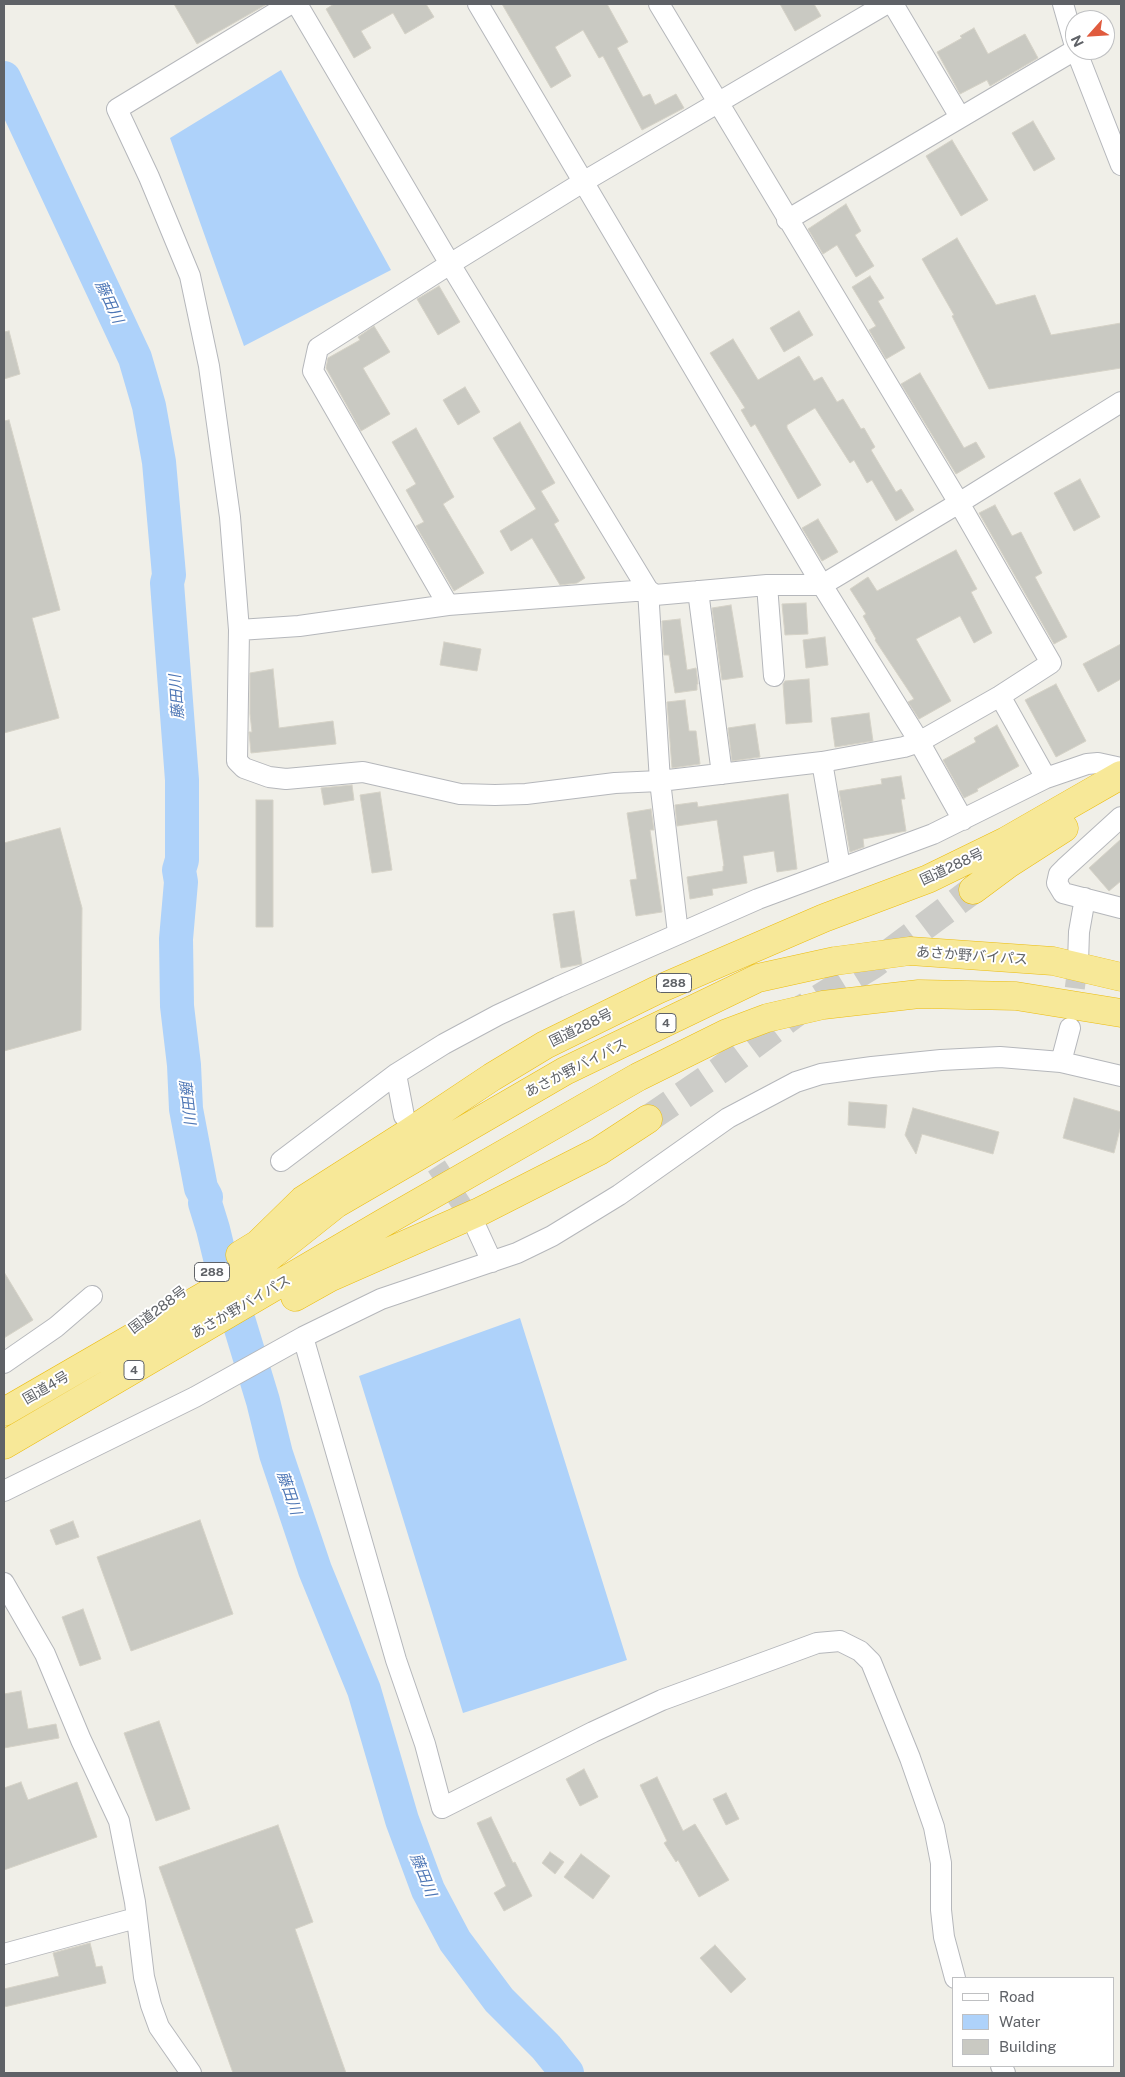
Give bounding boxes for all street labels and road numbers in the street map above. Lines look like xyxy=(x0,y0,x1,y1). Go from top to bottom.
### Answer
street label: 国道288号 xyxy=(917,845,987,889)
street label: あさか野バイパス xyxy=(916,944,1028,968)
road number: 288 xyxy=(656,974,692,992)
street label: 国道288号 xyxy=(547,1005,615,1051)
road number: 4 xyxy=(656,1014,676,1032)
street label: あさか野バイパス xyxy=(522,1035,630,1101)
road number: 288 xyxy=(194,1262,230,1282)
street label: あさか野バイパス xyxy=(188,1272,294,1342)
street label: 国道288号 xyxy=(126,1283,190,1337)
road number: 4 xyxy=(124,1360,144,1380)
street label: 国道4号 xyxy=(20,1368,72,1408)

